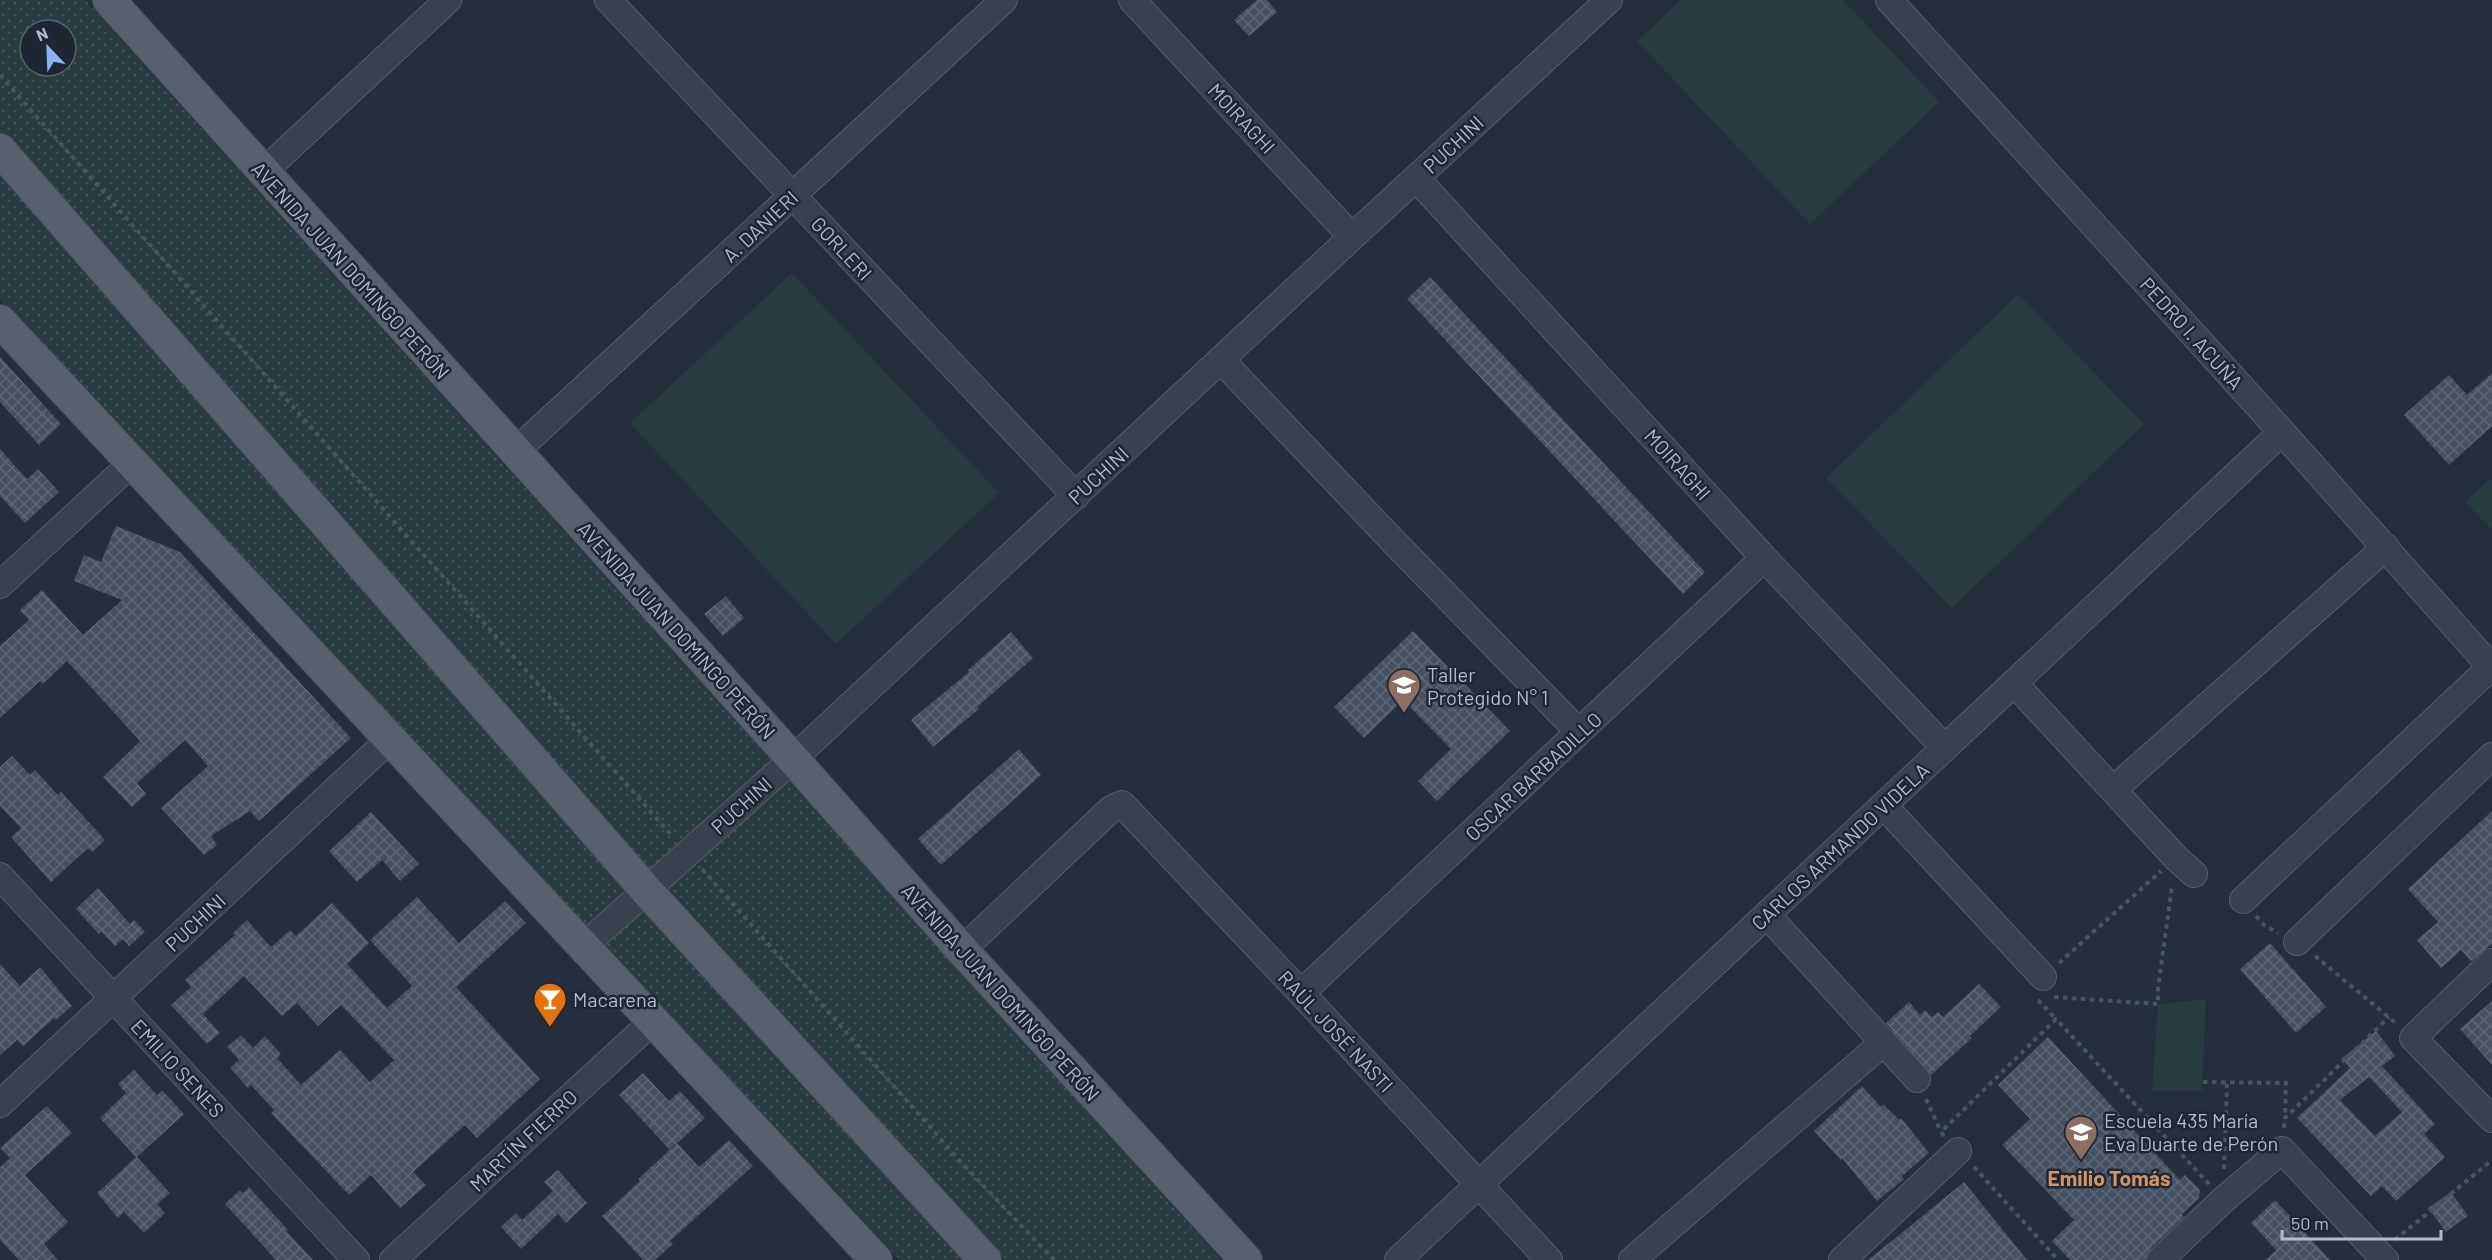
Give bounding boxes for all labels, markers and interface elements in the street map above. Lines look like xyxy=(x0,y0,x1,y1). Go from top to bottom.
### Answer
north arrow xyxy=(18,18,78,78)
text: N xyxy=(33,23,51,45)
street label: MOIRAGHI xyxy=(1203,78,1281,158)
street label: PUCHINI xyxy=(1418,110,1488,178)
street label: AVENIDA JUAN DOMINGO PERÓN xyxy=(247,156,455,384)
street label: A. DANIERI xyxy=(717,185,803,267)
street label: GORLERI xyxy=(807,211,877,285)
street label: PEDRO I. ACUÑA xyxy=(2135,272,2249,394)
street label: MOIRAGHI xyxy=(1640,424,1716,504)
street label: PUCHINI xyxy=(1063,441,1133,509)
street label: AVENIDA JUAN DOMINGO PERÓN xyxy=(573,516,781,744)
place label: Taller Protegido N° 1 xyxy=(1427,662,1548,709)
school or university icon: Taller Protegido N° 1 xyxy=(1386,667,1422,714)
street label: OSCAR BARBADILLO xyxy=(1460,707,1606,845)
street label: CARLOS ARMANDO VIDELA xyxy=(1746,757,1934,935)
street label: PUCHINI xyxy=(706,771,776,839)
street label: AVENIDA JUAN DOMINGO PERÓN xyxy=(897,878,1105,1106)
street label: PUCHINI xyxy=(160,888,230,956)
street label: RAÚL JOSÉ NASTI xyxy=(1273,965,1399,1097)
bar icon: Macarena xyxy=(532,981,568,1028)
place label: Macarena xyxy=(573,987,657,1011)
street label: EMILIO SENES xyxy=(126,1014,230,1122)
street label: MARTÍN FIERRO xyxy=(464,1084,582,1196)
place label: Escuela 435 María Eva Duarte de Perón xyxy=(2104,1108,2278,1155)
school or university icon: Escuela 435 María Eva Duarte de Perón xyxy=(2063,1114,2099,1161)
district label: Emilio Tomás xyxy=(2048,1165,2170,1190)
scale bar xyxy=(2282,1203,2441,1241)
text: 50 m xyxy=(2291,1212,2329,1234)

